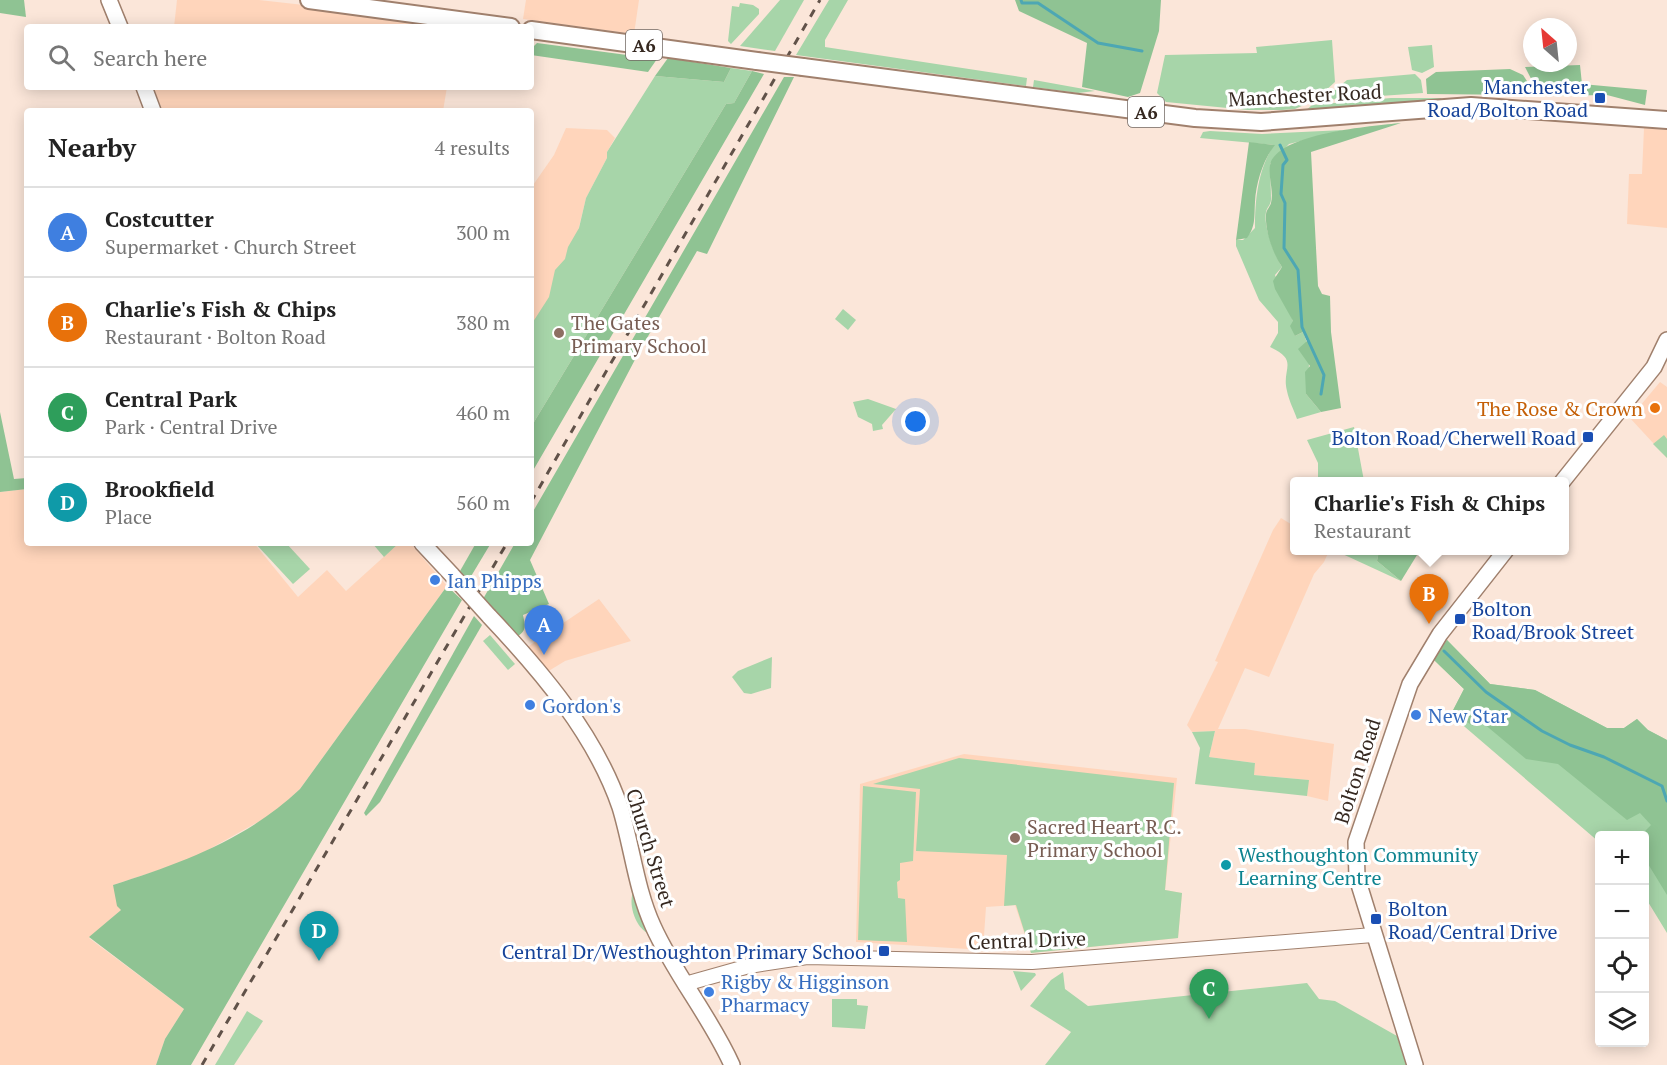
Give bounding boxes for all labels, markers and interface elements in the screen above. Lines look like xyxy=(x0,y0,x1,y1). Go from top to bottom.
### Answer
north arrow xyxy=(1523,18,1577,72)
search box xyxy=(24,24,534,90)
road number: A6 xyxy=(626,30,662,60)
icon: search xyxy=(45,41,78,74)
text: Search here xyxy=(93,43,207,72)
place label: Manchester Road/Bolton Road xyxy=(1427,73,1588,123)
street label: Manchester Road xyxy=(1228,77,1382,113)
marker: Manchester Road/Bolton Road xyxy=(1593,91,1607,105)
road number: A6 xyxy=(1128,97,1164,127)
text: Nearby xyxy=(48,130,136,164)
text: 4 results xyxy=(435,134,510,161)
text: Costcutter xyxy=(105,204,214,233)
text: A xyxy=(60,219,75,246)
text: 300 m xyxy=(456,219,510,246)
text: Supermarket · Church Street xyxy=(105,233,356,260)
text: Charlie's Fish & Chips xyxy=(105,294,336,323)
text: B xyxy=(61,309,74,336)
text: 380 m xyxy=(456,309,510,336)
place label: The Gates Primary School xyxy=(571,309,707,359)
text: Restaurant · Bolton Road xyxy=(105,323,326,350)
marker: The Gates Primary School xyxy=(552,326,566,340)
text: Central Park xyxy=(105,384,237,413)
place label: The Rose & Crown xyxy=(1477,395,1643,422)
text: C xyxy=(61,399,74,426)
text: 460 m xyxy=(456,399,510,426)
marker: The Rose & Crown xyxy=(1648,401,1662,415)
your location xyxy=(901,407,930,436)
text: Park · Central Drive xyxy=(105,413,278,440)
place label: Bolton Road/Cherwell Road xyxy=(1331,424,1576,451)
marker: Bolton Road/Cherwell Road xyxy=(1581,430,1595,444)
text: Brookfield xyxy=(105,474,215,503)
popup xyxy=(1290,477,1569,555)
text: Charlie's Fish & Chips xyxy=(1314,488,1545,517)
text: D xyxy=(60,489,75,516)
text: 560 m xyxy=(456,489,510,516)
text: Place xyxy=(105,503,152,530)
text: Restaurant xyxy=(1314,517,1411,544)
place label: Ian Phipps xyxy=(447,567,542,594)
marker: Ian Phipps xyxy=(428,573,442,587)
pin: B xyxy=(1410,574,1448,624)
place label: Bolton Road/Brook Street xyxy=(1472,595,1635,645)
pin: A xyxy=(524,606,564,655)
marker: Bolton Road/Brook Street xyxy=(1453,612,1467,626)
place label: Gordon's xyxy=(542,692,621,719)
marker: Gordon's xyxy=(523,698,537,712)
place label: New Star xyxy=(1428,702,1508,729)
marker: New Star xyxy=(1409,708,1423,722)
street label: Bolton Road xyxy=(1327,715,1387,827)
street label: Church Street xyxy=(620,785,682,911)
place label: Sacred Heart R.C. Primary School xyxy=(1027,813,1182,863)
marker: Sacred Heart R.C. Primary School xyxy=(1008,831,1022,845)
map controls xyxy=(1595,831,1649,1047)
button: + xyxy=(1595,831,1649,885)
place label: Westhoughton Community Learning Centre xyxy=(1238,841,1479,891)
marker: Westhoughton Community Learning Centre xyxy=(1219,858,1233,872)
button: − xyxy=(1595,885,1649,939)
place label: Bolton Road/Central Drive xyxy=(1388,895,1558,945)
pin: D xyxy=(300,912,338,961)
marker: Bolton Road/Central Drive xyxy=(1369,912,1383,926)
street label: Central Drive xyxy=(968,924,1086,956)
place label: Central Dr/Westhoughton Primary School xyxy=(502,938,872,965)
button: locate xyxy=(1595,939,1649,993)
marker: Central Dr/Westhoughton Primary School xyxy=(877,944,891,958)
place label: Rigby & Higginson Pharmacy xyxy=(721,968,889,1018)
pin: C xyxy=(1190,970,1228,1019)
marker: Rigby & Higginson Pharmacy xyxy=(702,985,716,999)
button: layers xyxy=(1595,993,1649,1047)

